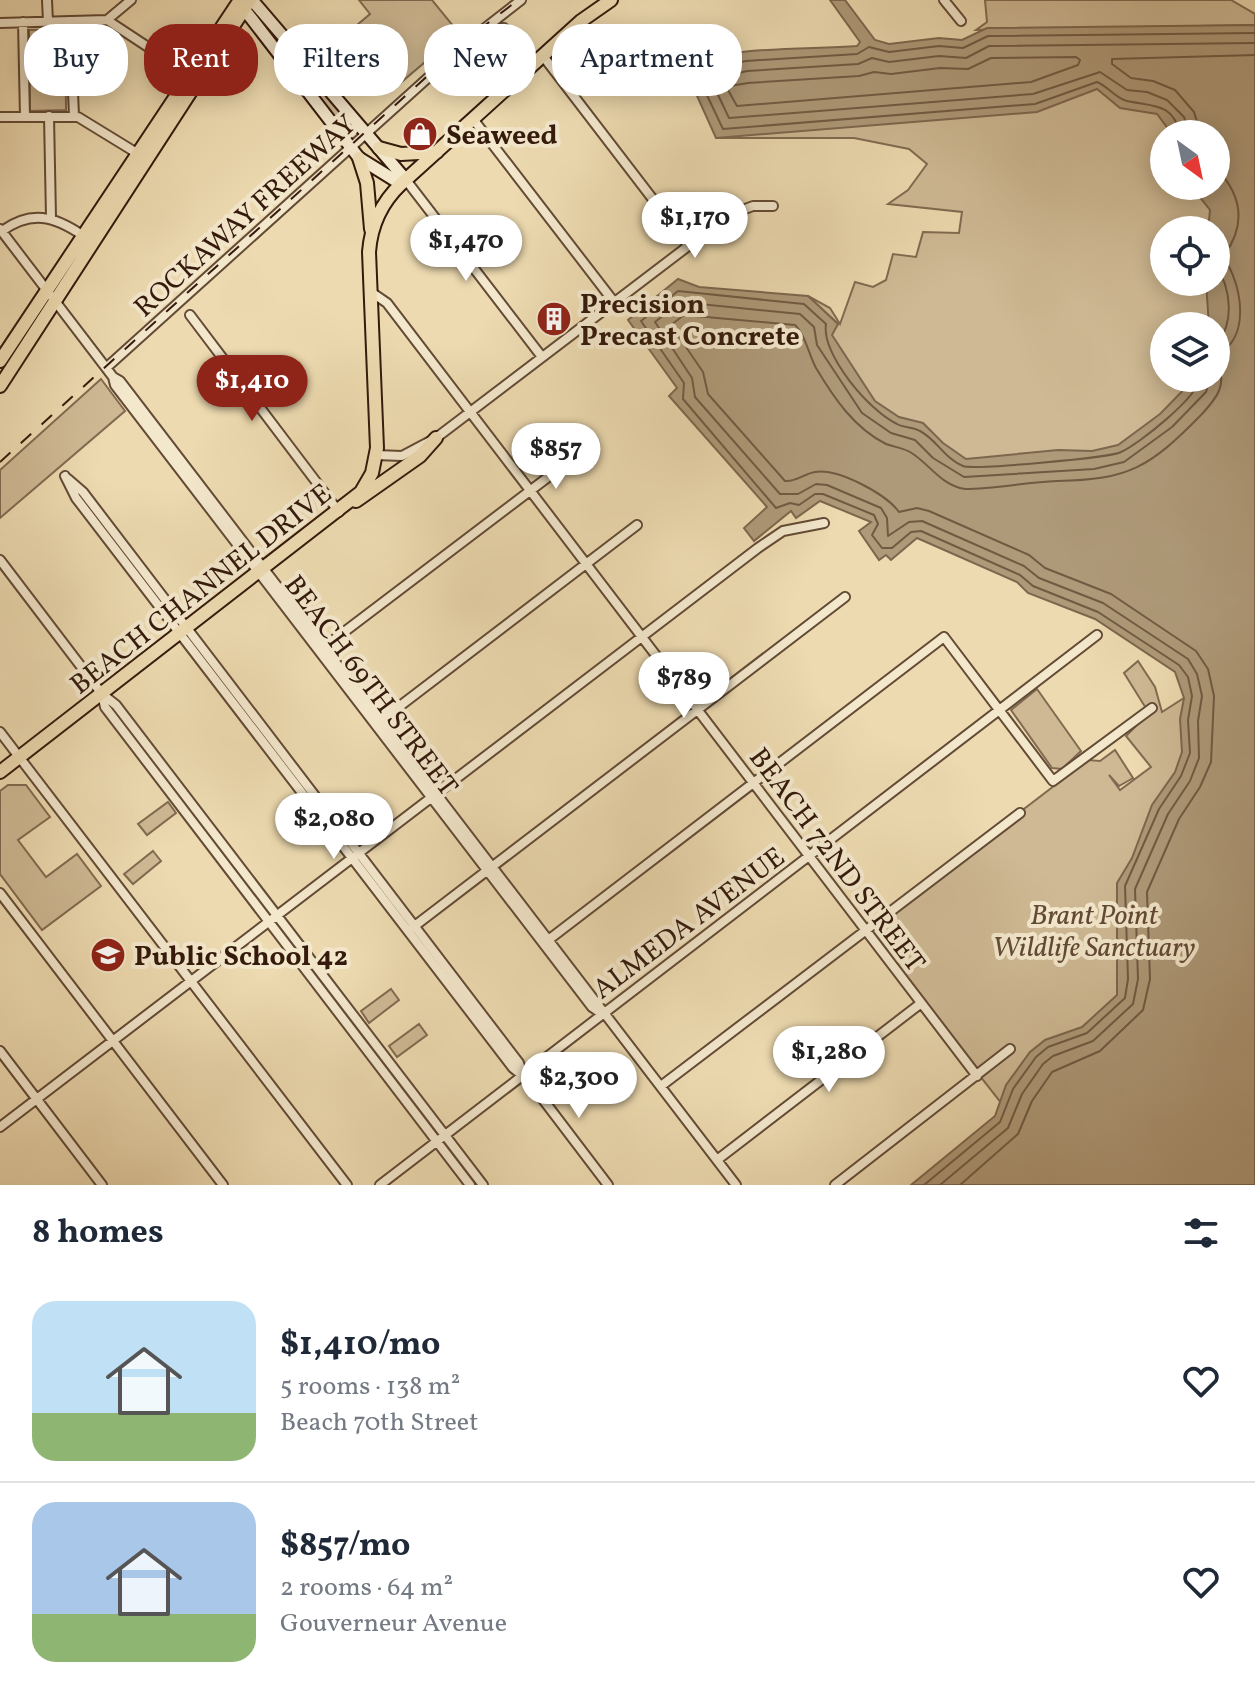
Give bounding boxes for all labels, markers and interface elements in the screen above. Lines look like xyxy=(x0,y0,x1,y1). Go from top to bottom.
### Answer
chip: Buy xyxy=(24,24,128,96)
chip: Rent xyxy=(144,24,258,96)
chip: Filters xyxy=(274,24,408,96)
chip: New xyxy=(424,24,536,96)
chip: Apartment xyxy=(552,24,742,96)
street label: ROCKAWAY FREEWAY xyxy=(126,106,365,327)
shop icon: Seaweed xyxy=(401,115,439,153)
place label: Seaweed xyxy=(446,117,558,156)
north arrow xyxy=(1150,120,1230,200)
map controls xyxy=(1150,120,1230,392)
pin: $1,170 xyxy=(630,192,760,260)
text: $1,170 xyxy=(660,200,730,236)
pin: $1,470 xyxy=(401,215,531,283)
button: locate xyxy=(1150,216,1230,296)
text: $1,470 xyxy=(428,223,504,259)
place label: Precision Precast Concrete xyxy=(580,286,800,357)
building icon: Precision Precast Concrete xyxy=(535,300,573,338)
button: layers xyxy=(1150,312,1230,392)
pin: $1,410 xyxy=(187,355,317,423)
text: $1,410 xyxy=(215,363,289,399)
pin: $857 xyxy=(509,423,603,491)
text: $857 xyxy=(529,431,583,467)
street label: BEACH CHANNEL DRIVE xyxy=(63,475,341,705)
street label: BEACH 69TH STREET xyxy=(274,568,466,805)
pin: $789 xyxy=(637,652,731,720)
text: $789 xyxy=(656,660,712,696)
street label: BEACH 72ND STREET xyxy=(739,740,933,981)
pin: $2,080 xyxy=(269,793,399,861)
text: $2,080 xyxy=(293,801,375,837)
street label: ALMEDA AVENUE xyxy=(585,839,794,1009)
park label: Brant Point Wildlife Sanctuary xyxy=(993,897,1196,968)
school or university icon: Public School 42 xyxy=(89,936,127,974)
place label: Public School 42 xyxy=(134,938,348,977)
pin: $1,280 xyxy=(764,1026,894,1094)
text: $1,280 xyxy=(791,1034,867,1070)
pin: $2,300 xyxy=(514,1052,644,1120)
text: $2,300 xyxy=(539,1060,619,1096)
text: 8 homes xyxy=(32,1210,164,1257)
icon: filters xyxy=(1179,1211,1223,1255)
text: $1,410/mo xyxy=(280,1322,440,1369)
icon: home xyxy=(96,1333,192,1429)
icon: heart xyxy=(1179,1359,1223,1403)
text: 5 rooms · 138 m² xyxy=(280,1369,460,1405)
text: Beach 70th Street xyxy=(280,1405,478,1441)
text: $857/mo xyxy=(280,1523,411,1570)
icon: home xyxy=(96,1534,192,1630)
icon: heart xyxy=(1179,1560,1223,1604)
text: 2 rooms · 64 m² xyxy=(280,1570,453,1606)
text: Gouverneur Avenue xyxy=(280,1606,507,1642)

